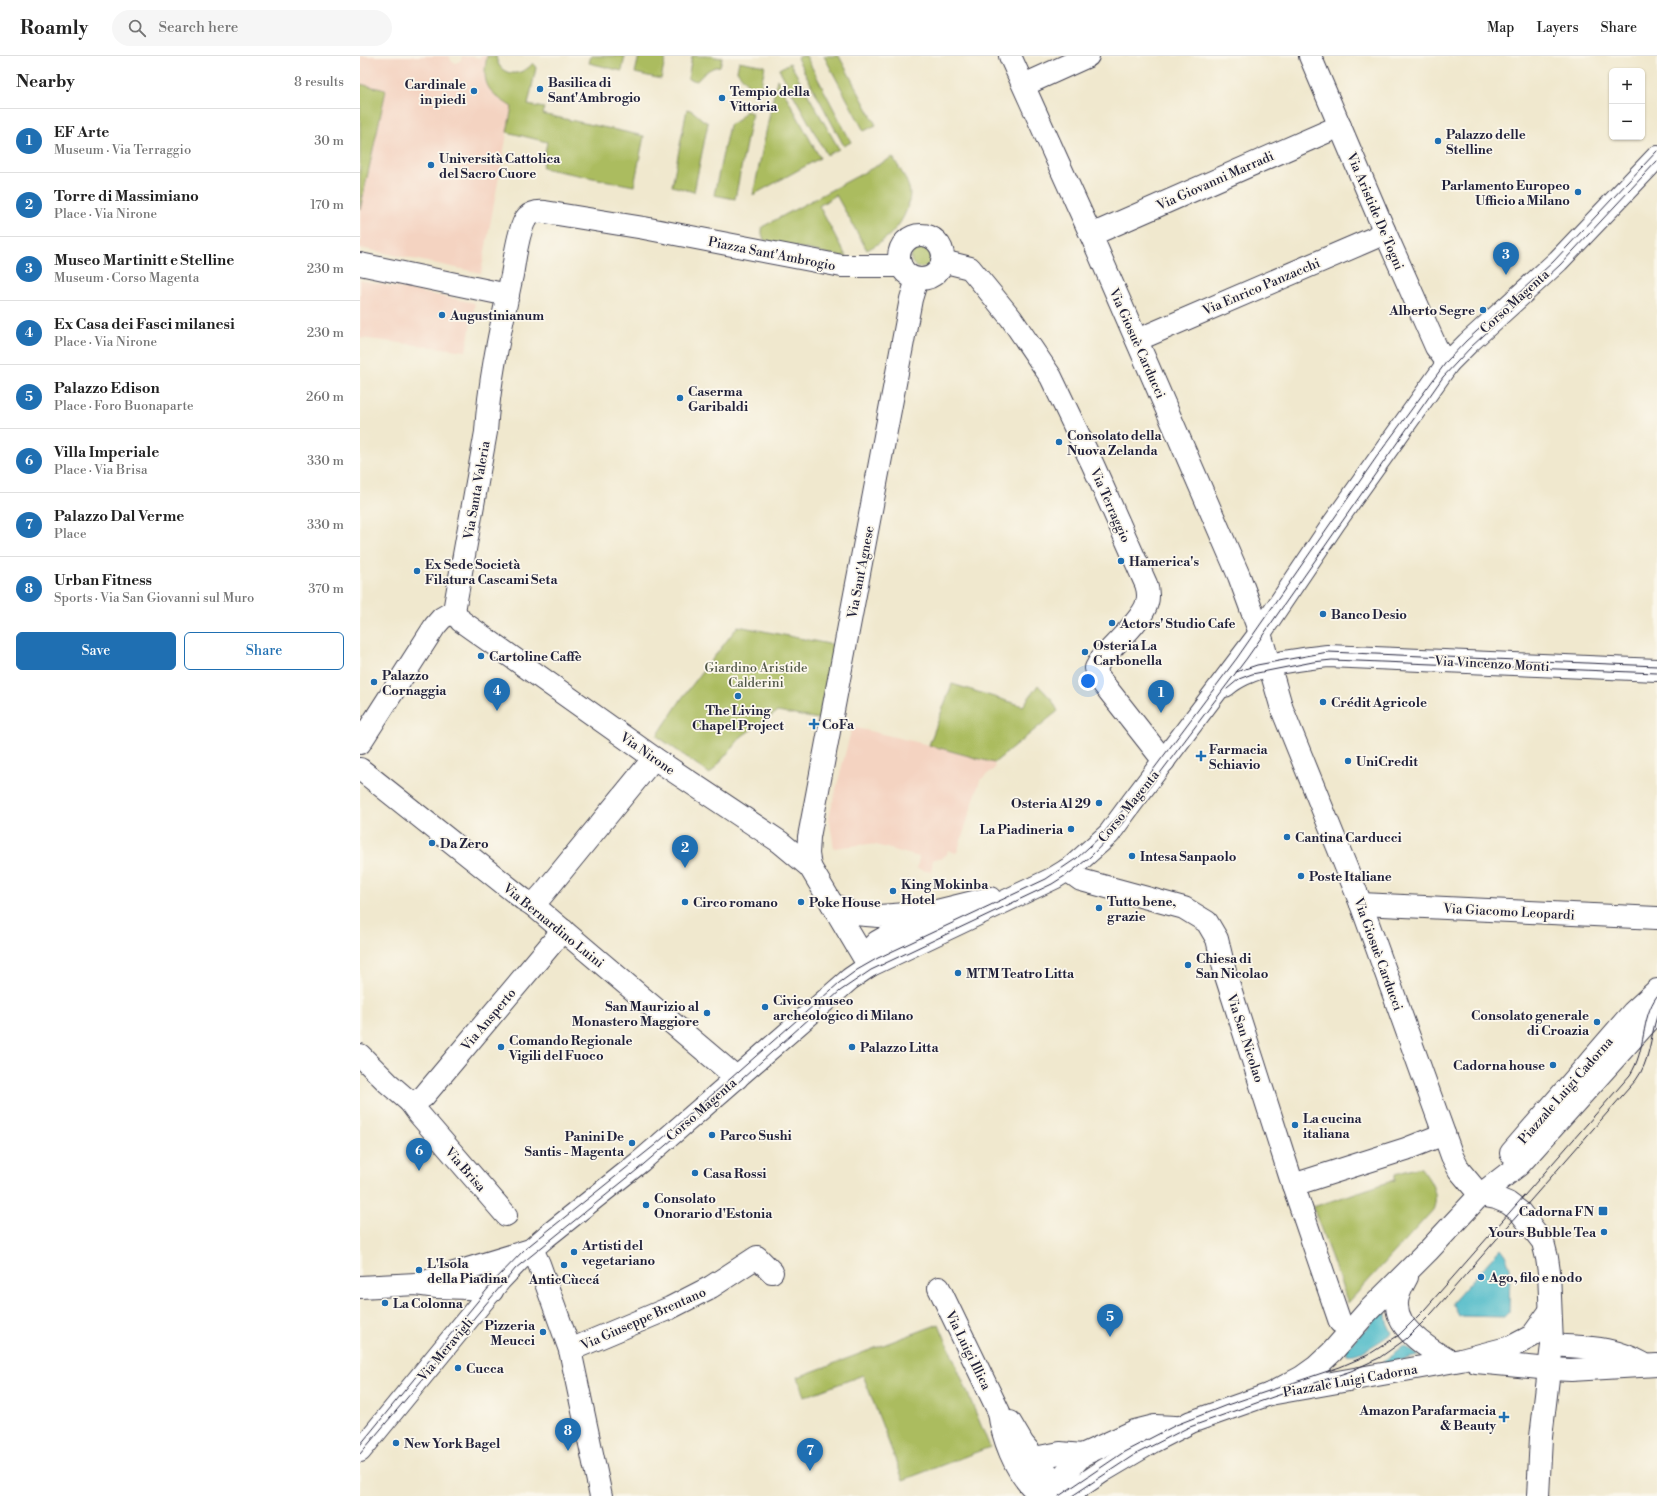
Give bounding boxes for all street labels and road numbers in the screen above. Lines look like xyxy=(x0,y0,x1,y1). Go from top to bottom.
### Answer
street label: Via Giovanni Marradi xyxy=(1154,148,1276,214)
street label: Via Aristide De Togni xyxy=(1343,149,1407,272)
street label: Piazza Sant'Ambrogio xyxy=(707,234,837,274)
street label: Via Enrico Panzacchi xyxy=(1199,255,1323,319)
street label: Corso Magenta xyxy=(1477,266,1553,337)
street label: Via Giosuè Carducci xyxy=(1105,285,1169,401)
street label: Via Santa Valeria xyxy=(460,439,494,542)
street label: Via Terraggio xyxy=(1086,465,1134,545)
street label: Via Sant'Agnese xyxy=(844,524,878,621)
street label: Via Vincenzo Monti xyxy=(1433,653,1550,675)
street label: Via Nirone xyxy=(616,729,678,779)
street label: Corso Magenta xyxy=(1095,767,1163,846)
street label: Via Bernardino Luini xyxy=(499,880,607,971)
street label: Via Giosuè Carducci xyxy=(1350,895,1406,1013)
street label: Via Giacomo Leopardi xyxy=(1442,901,1575,923)
street label: Via Ansperto xyxy=(457,985,519,1055)
street label: Via San Nicolao xyxy=(1223,991,1267,1085)
street label: Piazzale Luigi Cadorna xyxy=(1515,1034,1617,1147)
street label: Corso Magenta xyxy=(663,1075,740,1145)
street label: Via Brisa xyxy=(441,1143,489,1195)
street label: Via Giuseppe Brentano xyxy=(577,1284,708,1354)
street label: Via Luigi Illica xyxy=(942,1307,994,1393)
street label: Via Meravigli xyxy=(414,1315,477,1385)
street label: Piazzale Luigi Cadorna xyxy=(1282,1361,1419,1401)

